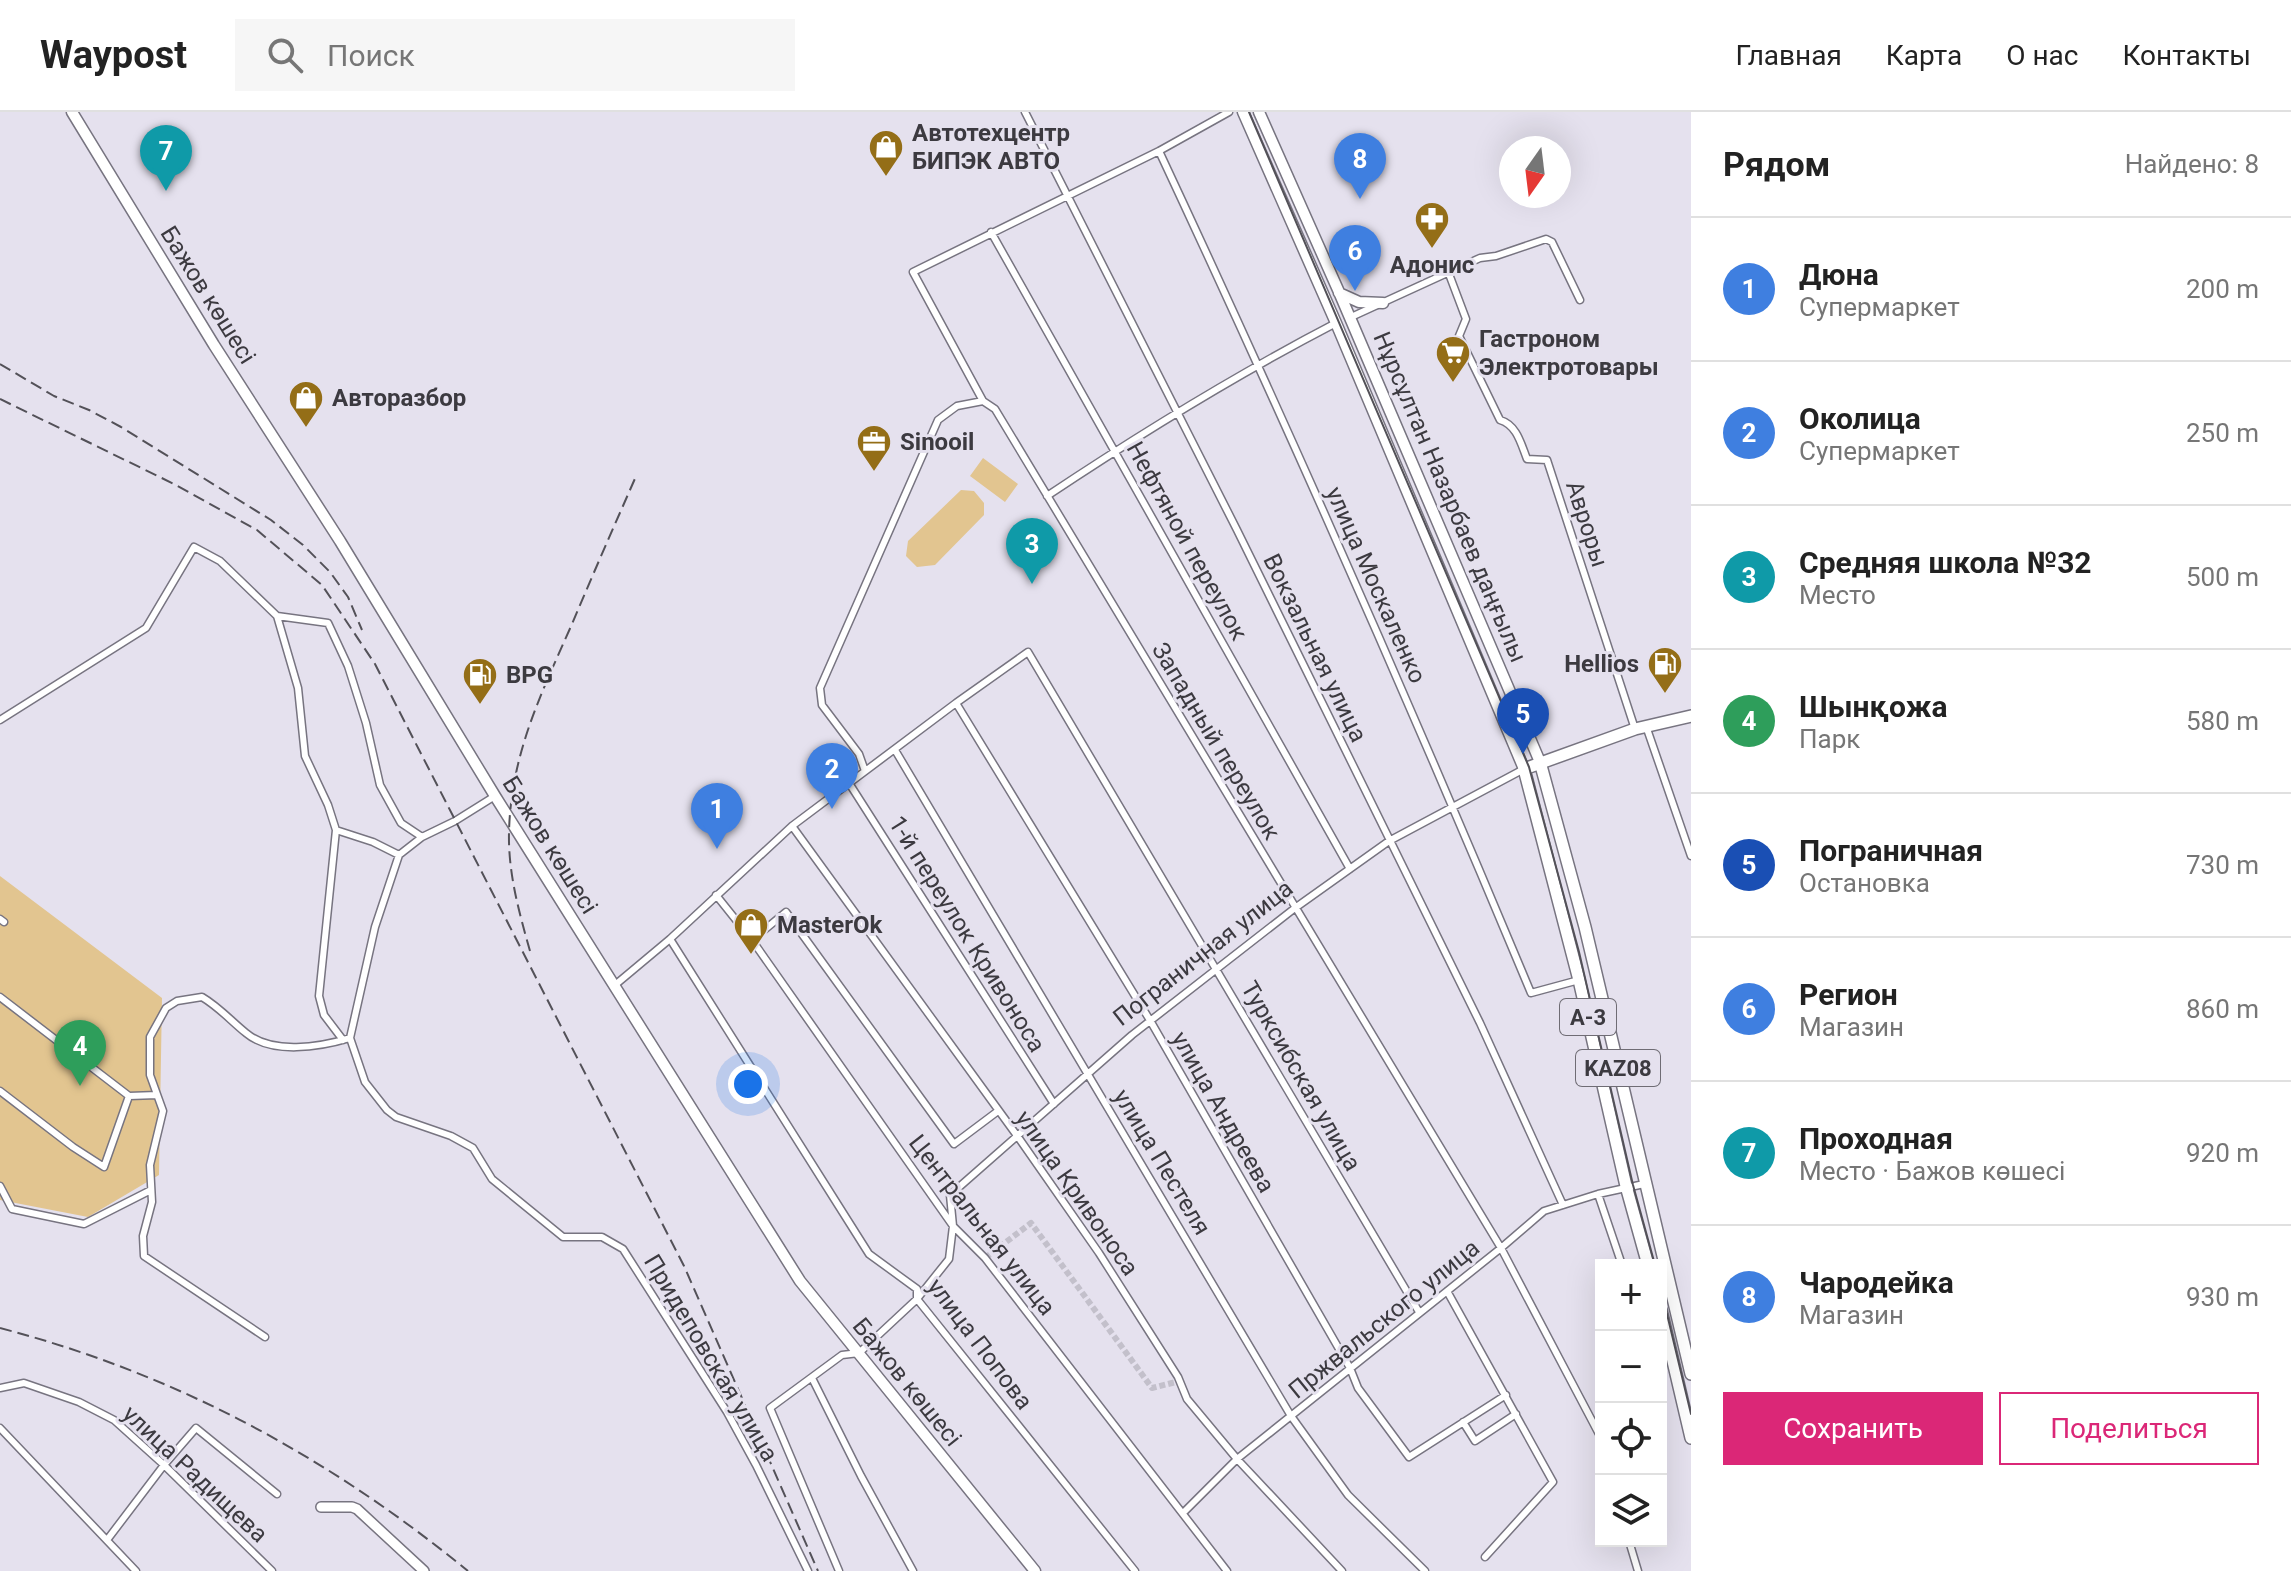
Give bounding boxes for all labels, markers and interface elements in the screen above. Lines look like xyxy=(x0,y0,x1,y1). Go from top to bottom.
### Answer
search box xyxy=(235,19,795,91)
text: Waypost xyxy=(40,33,187,77)
icon: search xyxy=(263,33,307,77)
text: Поиск xyxy=(327,38,415,73)
text: Главная xyxy=(1735,39,1842,72)
text: Карта xyxy=(1886,39,1962,72)
text: О нас xyxy=(2006,39,2078,72)
text: Контакты xyxy=(2122,39,2251,72)
place label: Автотехцентр БИПЭК АВТО xyxy=(912,119,1070,175)
pin: 7 xyxy=(140,125,192,191)
shop icon: Автотехцентр БИПЭК АВТО xyxy=(867,128,905,178)
pin: 8 xyxy=(1334,133,1386,199)
north arrow xyxy=(1499,136,1571,208)
text: Рядом xyxy=(1723,144,1830,184)
text: Найдено: 8 xyxy=(2125,149,2259,179)
pharmacy icon: Адонис xyxy=(1413,200,1451,250)
street label: Бажов көшесі xyxy=(155,221,261,369)
pin: 6 xyxy=(1329,225,1381,291)
place label: Адонис xyxy=(1390,251,1474,279)
text: Дюна xyxy=(1799,257,1879,292)
text: 1 xyxy=(1742,274,1756,304)
text: 200 m xyxy=(2186,274,2259,304)
text: Супермаркет xyxy=(1799,292,1960,322)
place label: Гастроном Электротовары xyxy=(1479,325,1659,381)
street label: Нұрсұлтан Назарбаев даңғылы xyxy=(1368,328,1532,666)
supermarket icon: Гастроном Электротовары xyxy=(1434,334,1472,384)
shop icon: Авторазбор xyxy=(287,379,325,429)
place label: Авторазбор xyxy=(332,384,466,412)
text: Околица xyxy=(1799,401,1921,436)
text: 2 xyxy=(1742,418,1756,448)
text: 250 m xyxy=(2186,418,2259,448)
office icon: Sinooil xyxy=(855,423,893,473)
place label: Sinooil xyxy=(900,428,974,456)
text: Супермаркет xyxy=(1799,436,1960,466)
street label: Нефтяной переулок xyxy=(1121,437,1253,645)
street label: Авроры xyxy=(1560,478,1614,570)
street label: улица Москаленко xyxy=(1320,483,1432,687)
pin: 3 xyxy=(1006,518,1058,584)
text: Средняя школа №32 xyxy=(1799,545,2092,580)
street label: Вокзальная улица xyxy=(1257,549,1373,747)
text: 3 xyxy=(1742,562,1756,592)
text: 500 m xyxy=(2186,562,2259,592)
text: Место xyxy=(1799,580,1876,610)
street label: Западный переулок xyxy=(1146,637,1286,845)
fuel station icon: Hellios xyxy=(1646,645,1684,695)
place label: Hellios xyxy=(1564,650,1639,678)
fuel station icon: BPG xyxy=(461,656,499,706)
place label: BPG xyxy=(506,661,553,689)
pin: 5 xyxy=(1497,688,1549,754)
text: Шынқожа xyxy=(1799,689,1947,724)
text: 4 xyxy=(1742,706,1756,736)
text: 580 m xyxy=(2186,706,2259,736)
text: Парк xyxy=(1799,724,1860,754)
pin: 2 xyxy=(806,743,858,809)
street label: Бажов көшесі xyxy=(497,771,603,919)
pin: 1 xyxy=(691,783,743,849)
street label: 1-й переулок Кривоноса xyxy=(883,811,1051,1057)
text: Пограничная xyxy=(1799,833,1983,868)
text: 5 xyxy=(1742,850,1756,880)
text: 730 m xyxy=(2186,850,2259,880)
text: Остановка xyxy=(1799,868,1930,898)
street label: Пограничная улица xyxy=(1108,874,1298,1032)
shop icon: MasterOk xyxy=(732,906,770,956)
place label: MasterOk xyxy=(777,911,884,939)
street label: Турксибская улица xyxy=(1235,976,1367,1176)
text: Регион xyxy=(1799,977,1898,1012)
text: 6 xyxy=(1742,994,1756,1024)
text: 860 m xyxy=(2186,994,2259,1024)
road number: А-3 xyxy=(1560,999,1616,1035)
text: Магазин xyxy=(1799,1012,1904,1042)
pin: 4 xyxy=(54,1020,106,1086)
street label: улица Андреева xyxy=(1165,1026,1281,1198)
road number: KAZ08 xyxy=(1576,1050,1660,1086)
your location xyxy=(728,1064,768,1104)
street label: улица Пестеля xyxy=(1108,1084,1216,1240)
street label: улица Кривоноса xyxy=(1010,1105,1144,1281)
text: Проходная xyxy=(1799,1121,1953,1156)
street label: Центральная улица xyxy=(903,1129,1061,1321)
text: 7 xyxy=(1742,1138,1756,1168)
text: 920 m xyxy=(2186,1138,2259,1168)
text: Место · Бажов көшесі xyxy=(1799,1156,2065,1186)
street label: Пржвальского улица xyxy=(1283,1234,1485,1404)
street label: Придеповская улица xyxy=(638,1249,784,1467)
map controls xyxy=(1595,1259,1667,1547)
button: + xyxy=(1595,1259,1667,1331)
text: Чародейка xyxy=(1799,1265,1954,1300)
street label: улица Попова xyxy=(922,1273,1038,1415)
text: 8 xyxy=(1742,1282,1756,1312)
text: 930 m xyxy=(2186,1282,2259,1312)
text: Магазин xyxy=(1799,1300,1904,1330)
street label: Бажов көшесі xyxy=(847,1312,967,1452)
button: − xyxy=(1595,1331,1667,1403)
button: Сохранить xyxy=(1723,1392,1983,1465)
button: Поделиться xyxy=(1999,1392,2259,1465)
street label: улица Радищева xyxy=(117,1400,273,1548)
button: locate xyxy=(1595,1403,1667,1475)
button: layers xyxy=(1595,1475,1667,1547)

